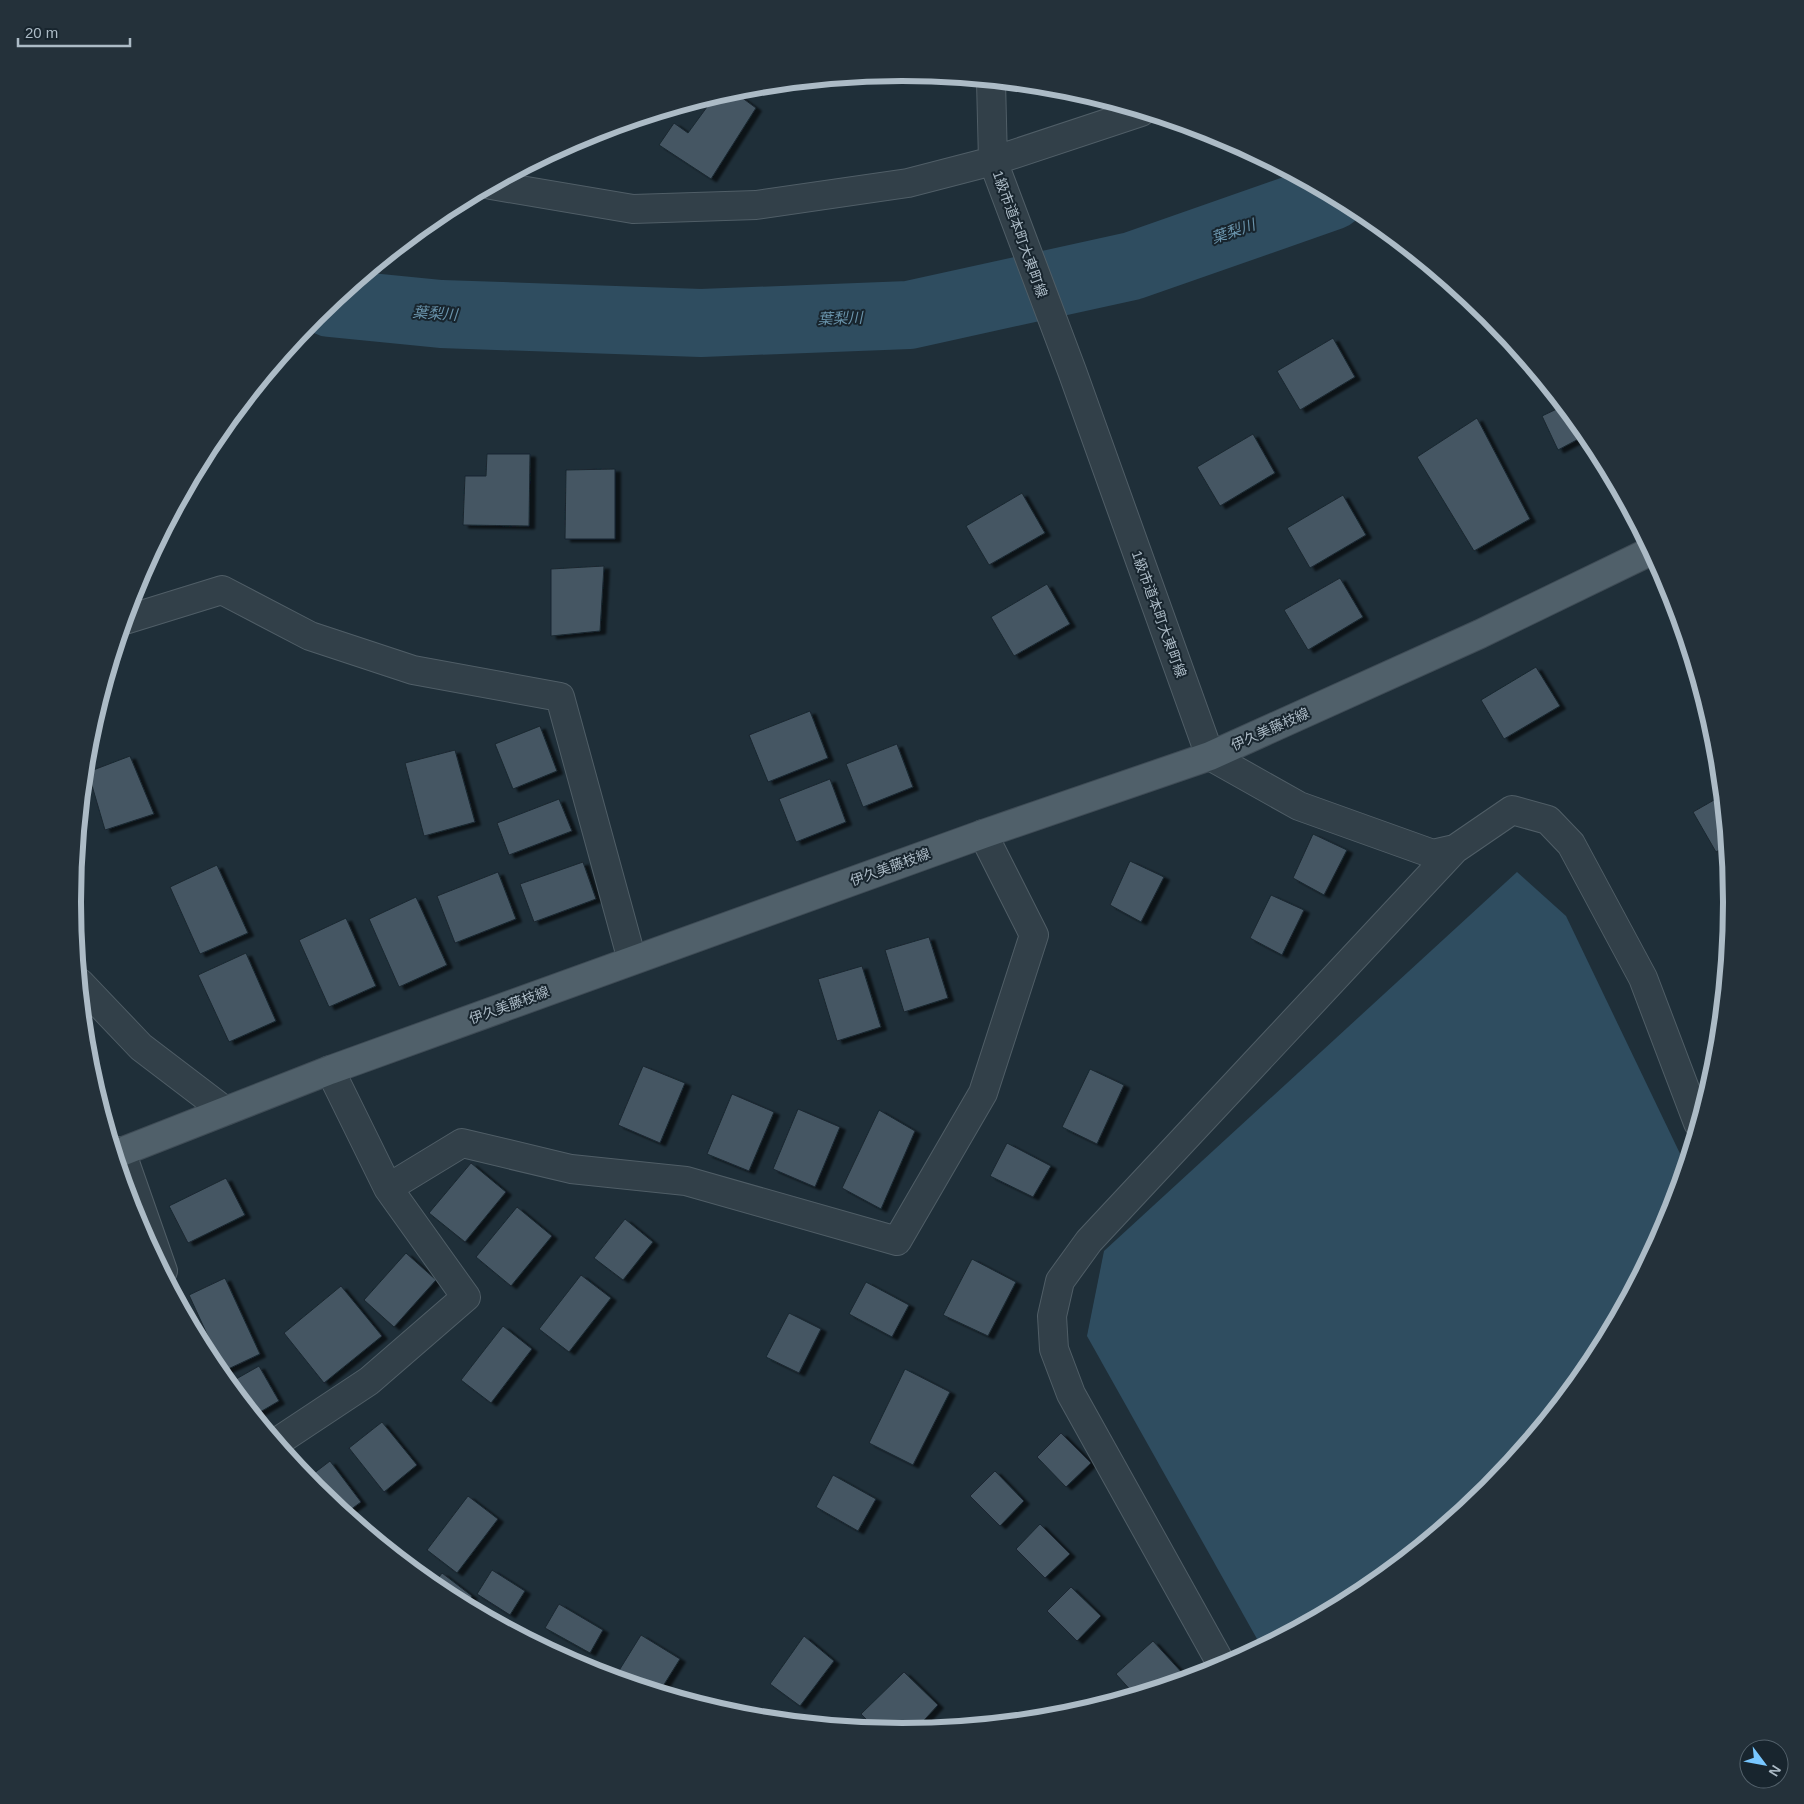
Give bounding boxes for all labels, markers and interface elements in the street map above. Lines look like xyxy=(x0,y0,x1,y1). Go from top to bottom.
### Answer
scale bar xyxy=(18,15,130,47)
text: 20 m xyxy=(25,24,58,41)
street label: 1級市道本町大東町線 xyxy=(990,168,1050,300)
water label: 葉梨川 xyxy=(1209,215,1259,246)
water label: 葉梨川 xyxy=(412,303,460,323)
water label: 葉梨川 xyxy=(817,309,865,327)
street label: 1級市道本町大東町線 xyxy=(1129,548,1189,680)
street label: 伊久美藤枝線 xyxy=(1228,705,1312,753)
street label: 伊久美藤枝線 xyxy=(848,845,932,889)
street label: 伊久美藤枝線 xyxy=(467,983,551,1027)
north arrow xyxy=(1739,1739,1789,1789)
text: N xyxy=(1766,1762,1784,1779)

